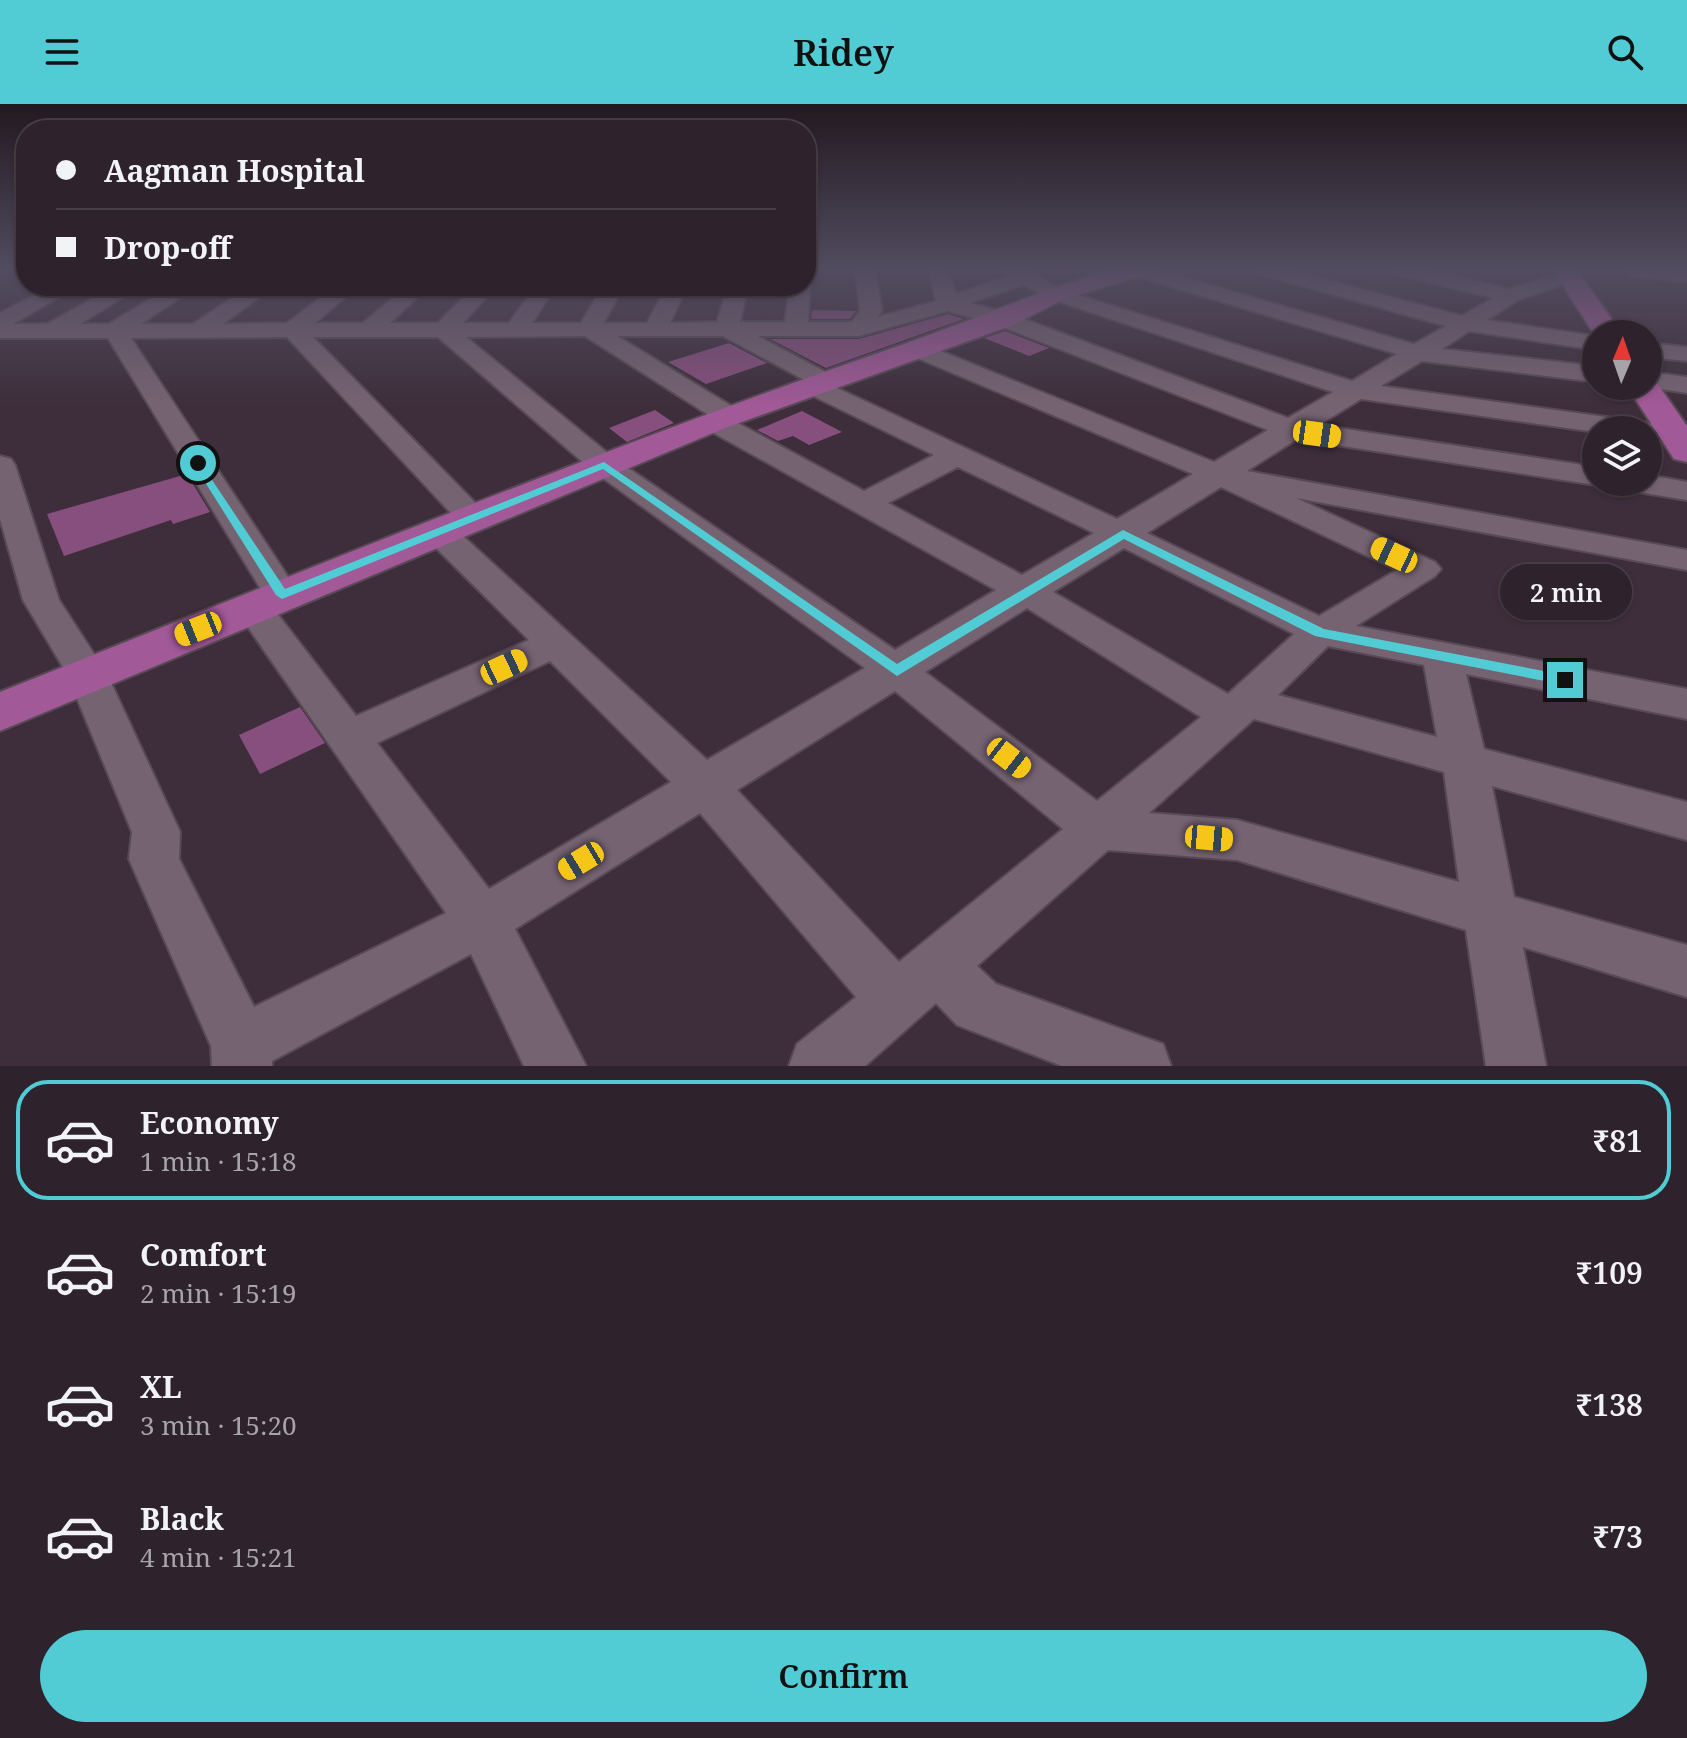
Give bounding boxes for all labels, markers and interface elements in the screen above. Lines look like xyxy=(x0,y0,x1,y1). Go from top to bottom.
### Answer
text: Ridey xyxy=(793,28,894,77)
icon: menu xyxy=(40,30,84,74)
icon: search xyxy=(1603,30,1647,74)
text: Aagman Hospital xyxy=(104,150,365,191)
text: Drop-off xyxy=(104,227,231,268)
north arrow xyxy=(1582,320,1662,400)
map controls xyxy=(1582,320,1662,496)
button: layers xyxy=(1582,416,1662,496)
car xyxy=(1292,419,1342,449)
route start xyxy=(180,445,216,481)
car xyxy=(1367,534,1421,576)
callout: 2 min xyxy=(1499,564,1631,620)
text: 2 min xyxy=(1530,574,1602,610)
car xyxy=(171,609,225,649)
car xyxy=(477,646,531,688)
route end xyxy=(1547,662,1583,698)
car xyxy=(983,734,1035,782)
car xyxy=(1184,824,1234,852)
car xyxy=(554,838,608,884)
text: Economy xyxy=(140,1102,279,1143)
icon: car xyxy=(44,1104,116,1176)
text: ₹81 xyxy=(1592,1120,1643,1161)
text: 1 min · 15:18 xyxy=(140,1143,297,1179)
text: Comfort xyxy=(140,1234,267,1275)
icon: car xyxy=(44,1236,116,1308)
text: ₹109 xyxy=(1576,1252,1643,1293)
text: 2 min · 15:19 xyxy=(140,1275,297,1311)
text: XL xyxy=(140,1366,182,1407)
icon: car xyxy=(44,1368,116,1440)
text: ₹138 xyxy=(1576,1384,1643,1425)
text: 3 min · 15:20 xyxy=(140,1407,297,1443)
text: Black xyxy=(140,1498,224,1539)
icon: car xyxy=(44,1500,116,1572)
text: ₹73 xyxy=(1592,1516,1643,1557)
text: 4 min · 15:21 xyxy=(140,1539,297,1575)
button: Confirm xyxy=(40,1630,1647,1722)

